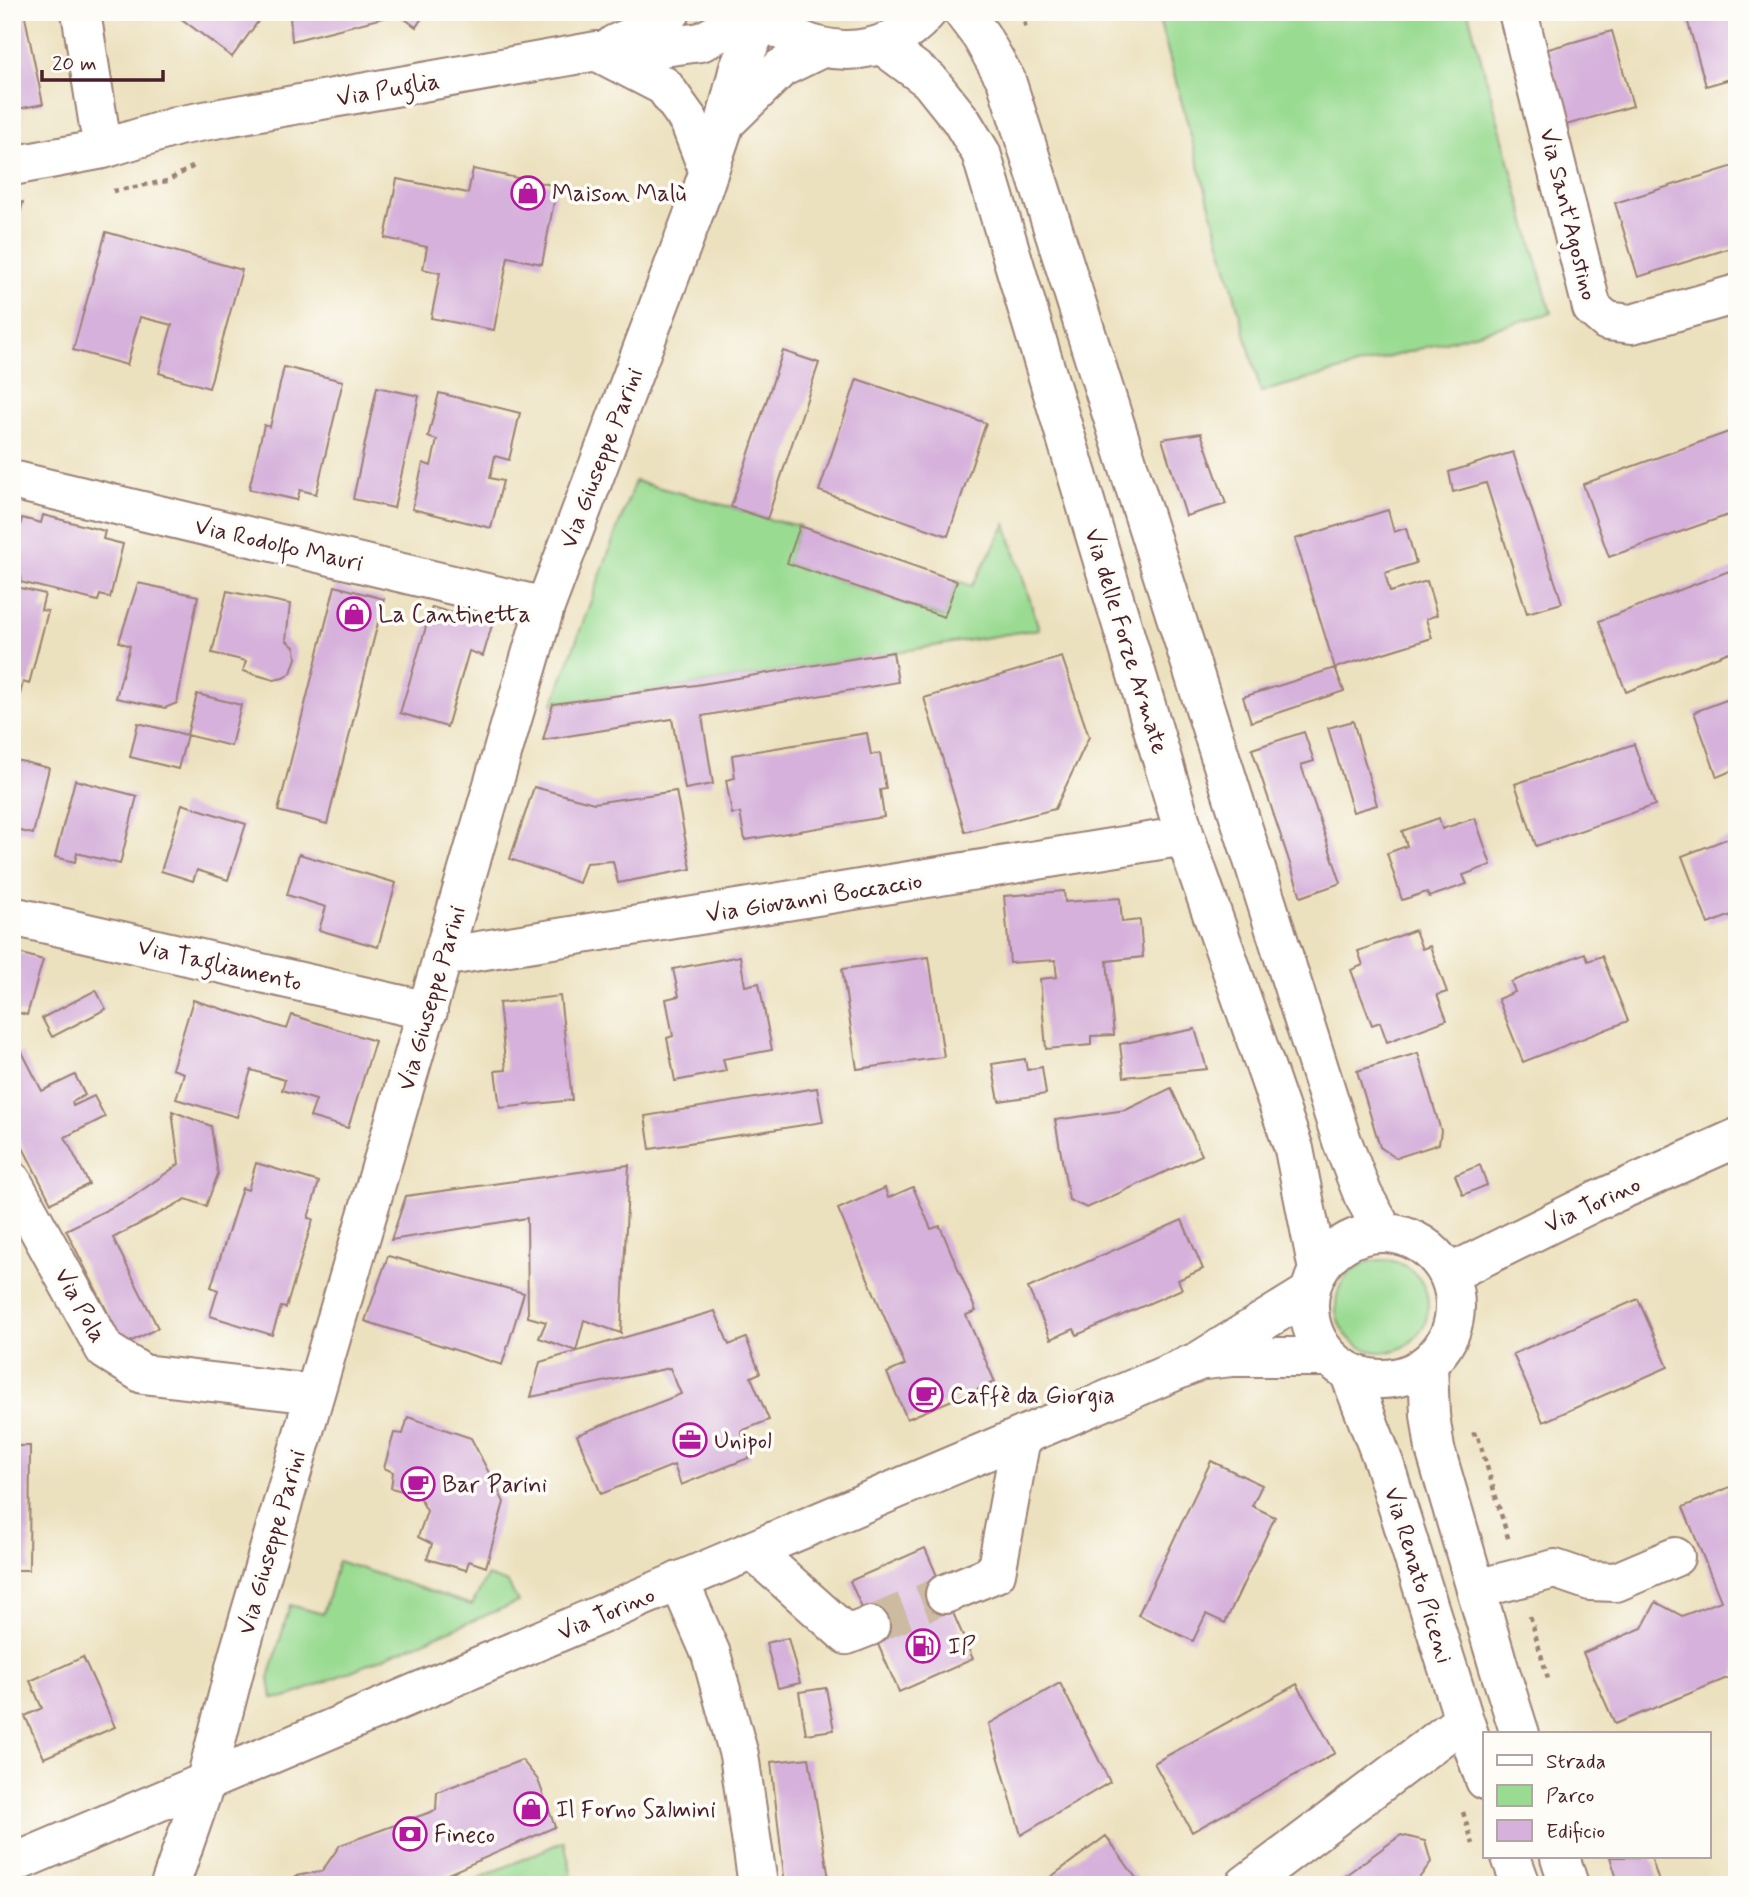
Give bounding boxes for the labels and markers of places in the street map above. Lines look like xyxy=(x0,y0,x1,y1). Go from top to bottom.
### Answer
shop icon: Maison Malù xyxy=(509,174,547,212)
place label: Maison Malù xyxy=(552,179,687,210)
shop icon: La Cantinetta xyxy=(335,595,373,633)
place label: La Cantinetta xyxy=(378,600,531,631)
cafe icon: Caffè da Giorgia xyxy=(907,1376,945,1414)
place label: Caffè da Giorgia xyxy=(950,1381,1115,1412)
office icon: Unipol xyxy=(671,1421,709,1459)
place label: Unipol xyxy=(714,1426,772,1457)
cafe icon: Bar Parini xyxy=(399,1465,437,1503)
place label: Bar Parini xyxy=(442,1470,547,1501)
fuel station icon: IP xyxy=(904,1627,942,1665)
place label: IP xyxy=(948,1632,976,1663)
shop icon: Il Forno Salmini xyxy=(512,1790,550,1828)
place label: Il Forno Salmini xyxy=(556,1795,716,1826)
bank icon: Fineco xyxy=(391,1815,429,1853)
place label: Fineco xyxy=(434,1820,495,1851)

